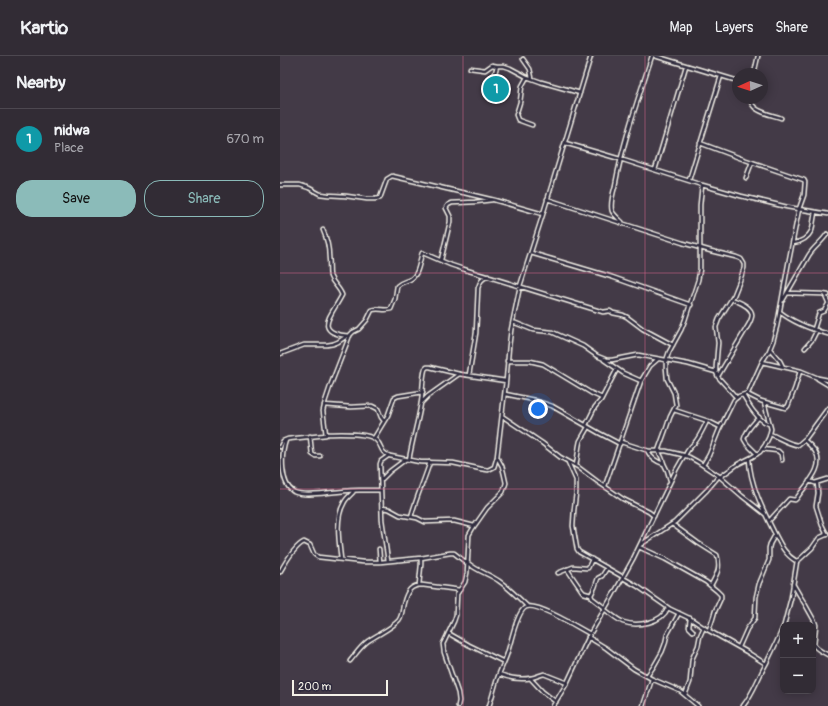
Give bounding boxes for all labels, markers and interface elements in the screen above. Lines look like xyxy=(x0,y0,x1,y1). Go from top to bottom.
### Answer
text: Kartio xyxy=(20,16,68,40)
text: Map xyxy=(670,19,693,36)
text: Layers xyxy=(715,19,753,36)
text: Share xyxy=(775,19,808,36)
north arrow xyxy=(732,68,768,104)
text: Nearby xyxy=(16,72,65,93)
pin: 1 xyxy=(483,74,509,104)
text: nidwa xyxy=(54,121,90,140)
text: 1 xyxy=(26,131,32,147)
text: 670 m xyxy=(226,131,264,147)
text: Place xyxy=(54,140,83,156)
button: Save xyxy=(16,180,136,217)
button: Share xyxy=(144,180,264,217)
your location xyxy=(528,399,548,419)
map controls xyxy=(780,622,816,694)
button: + xyxy=(780,622,816,658)
button: − xyxy=(780,658,816,694)
scale bar xyxy=(292,678,388,697)
text: 200 m xyxy=(298,680,331,693)

